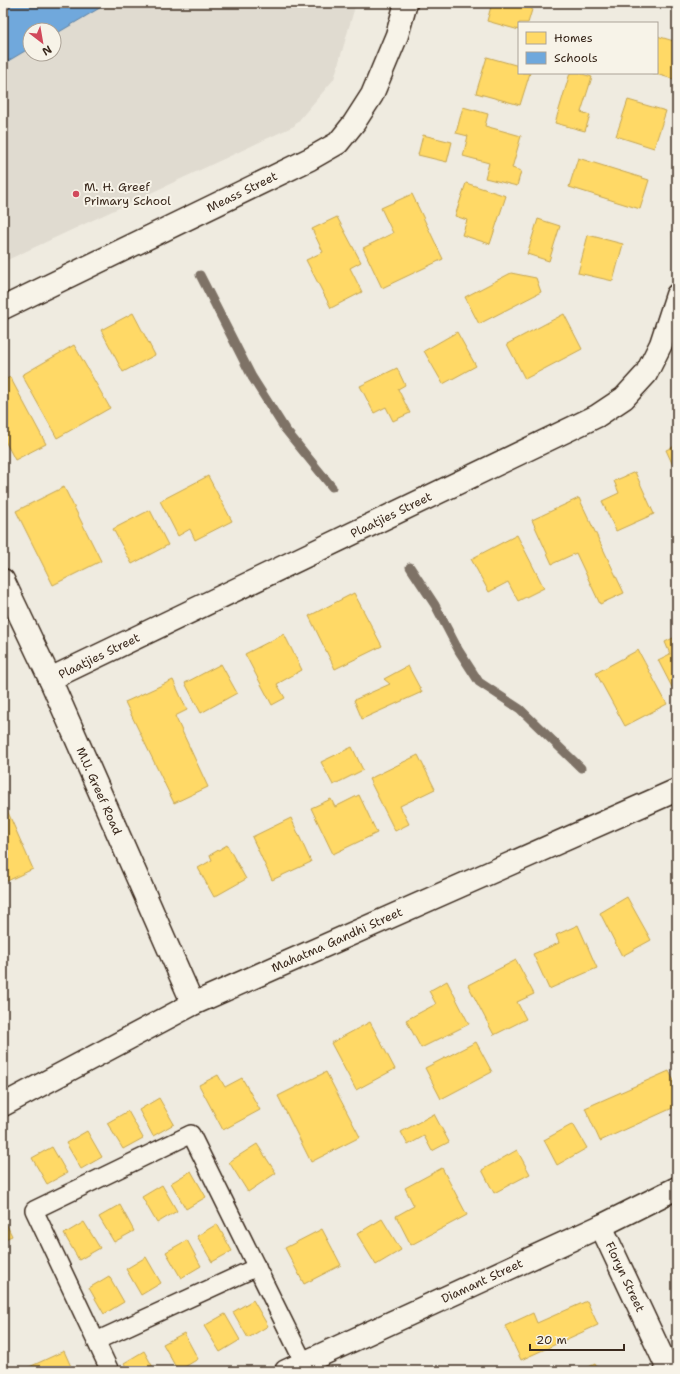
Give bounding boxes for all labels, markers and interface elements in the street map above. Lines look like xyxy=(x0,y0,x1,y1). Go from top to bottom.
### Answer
north arrow xyxy=(22,22,62,62)
legend xyxy=(518,22,658,74)
text: Homes xyxy=(554,30,593,46)
text: N xyxy=(39,41,54,59)
text: Schools xyxy=(554,50,598,66)
street label: Meass Street xyxy=(204,168,280,216)
place label: M. H. Greef Primary School xyxy=(84,179,171,209)
marker: M. H. Greef Primary School xyxy=(71,189,81,199)
street label: Plaatjies Street xyxy=(348,488,434,542)
street label: Plaatjies Street xyxy=(56,629,142,683)
street label: M.U. Greef Road xyxy=(73,745,126,838)
street label: Mahatma Gandhi Street xyxy=(269,904,405,976)
street label: Floryn Street xyxy=(602,1239,648,1315)
street label: Diamant Street xyxy=(439,1255,525,1307)
scale bar xyxy=(530,1326,624,1352)
text: 20 m xyxy=(536,1332,567,1348)

